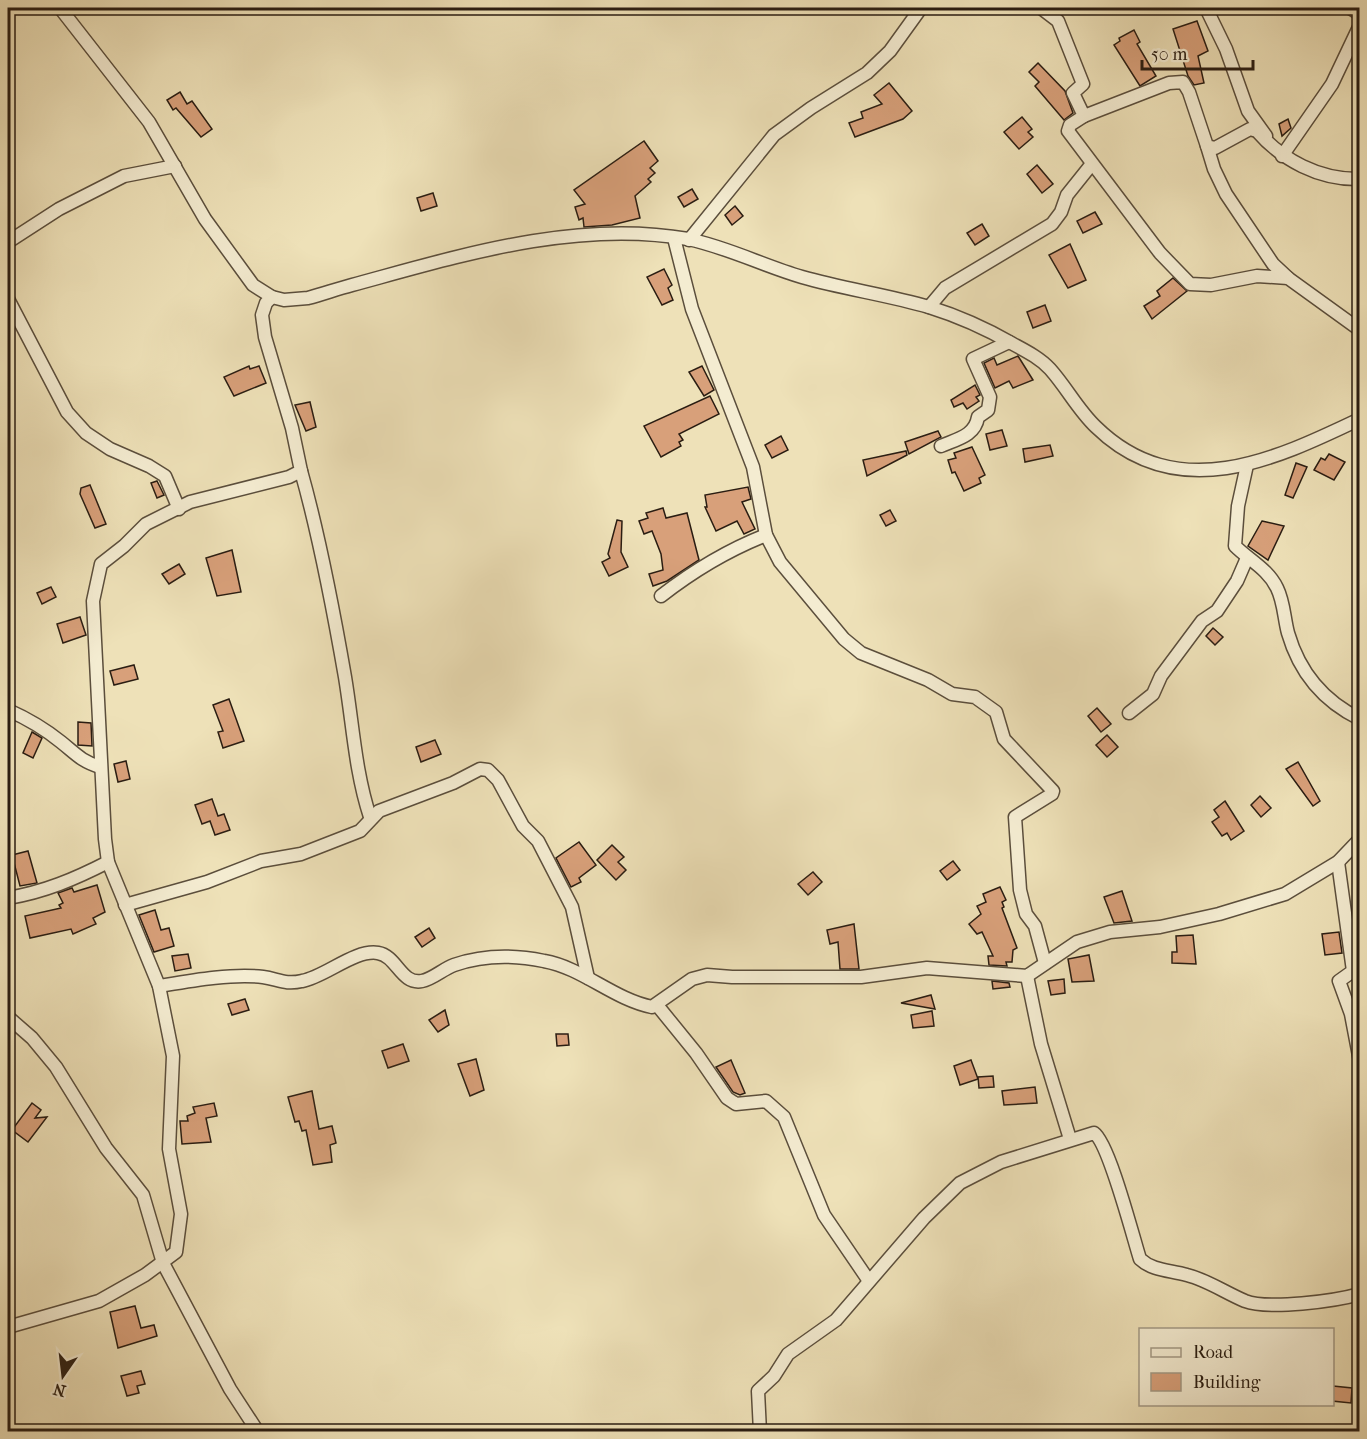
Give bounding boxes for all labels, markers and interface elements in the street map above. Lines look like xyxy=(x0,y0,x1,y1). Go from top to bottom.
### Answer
scale bar xyxy=(1142,33,1253,71)
text: 50 m xyxy=(1151,44,1188,65)
legend xyxy=(1139,1328,1334,1406)
text: Road xyxy=(1193,1342,1233,1363)
north arrow xyxy=(33,1346,93,1406)
text: Building xyxy=(1193,1372,1261,1393)
text: N xyxy=(50,1379,68,1401)

